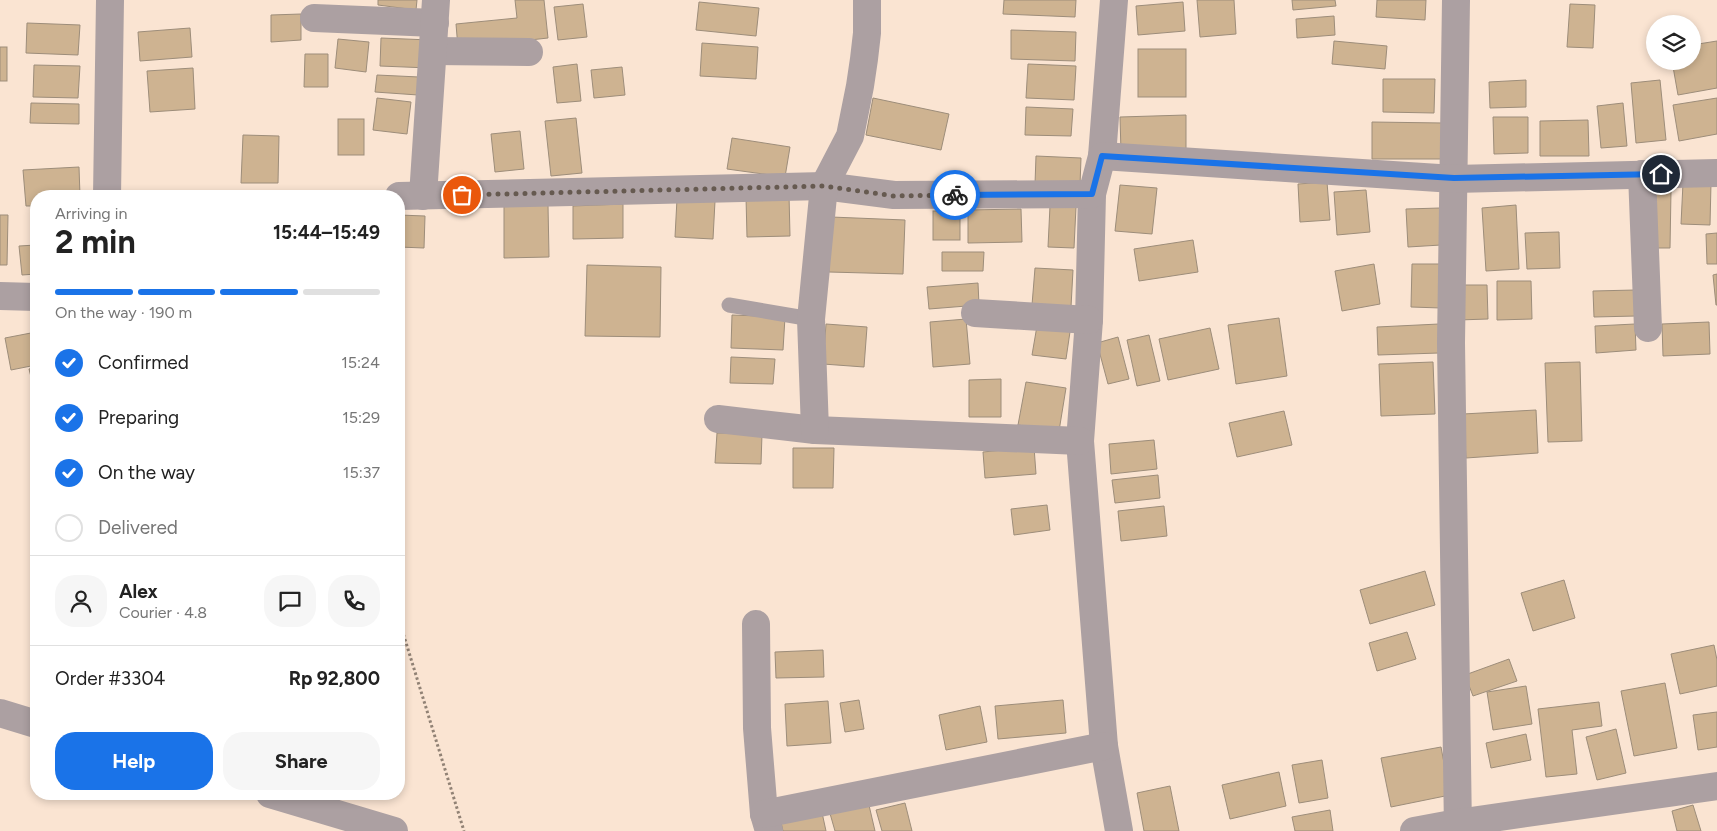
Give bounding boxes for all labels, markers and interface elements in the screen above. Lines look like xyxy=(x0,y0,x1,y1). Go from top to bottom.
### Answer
map controls xyxy=(1646,15,1701,70)
button: layers xyxy=(1646,15,1701,70)
pin xyxy=(1640,153,1682,195)
icon: home xyxy=(1647,160,1675,188)
courier xyxy=(930,170,980,220)
pin xyxy=(441,174,483,216)
icon: bag xyxy=(448,181,476,209)
icon: bike xyxy=(941,181,969,209)
text: Arriving in xyxy=(55,204,127,223)
text: 15:44–15:49 xyxy=(273,221,380,244)
text: 2 min xyxy=(55,223,136,261)
text: On the way · 190 m xyxy=(55,303,192,322)
icon: check xyxy=(55,349,83,377)
text: Confirmed xyxy=(98,351,189,374)
text: 15:24 xyxy=(341,353,380,372)
icon: check xyxy=(55,404,83,432)
text: Preparing xyxy=(98,406,179,429)
text: 15:29 xyxy=(342,408,380,427)
icon: check xyxy=(55,459,83,487)
text: On the way xyxy=(98,461,195,484)
text: 15:37 xyxy=(343,463,380,482)
text: Delivered xyxy=(98,516,178,539)
button: person xyxy=(55,575,107,627)
button: chat xyxy=(264,575,316,627)
button: phone xyxy=(328,575,380,627)
text: Alex xyxy=(119,580,158,603)
text: Courier · 4.8 xyxy=(119,603,207,622)
text: Order #3304 xyxy=(55,667,165,690)
text: Rp 92,800 xyxy=(289,667,380,690)
button: Help xyxy=(55,732,213,790)
button: Share xyxy=(223,732,380,790)

